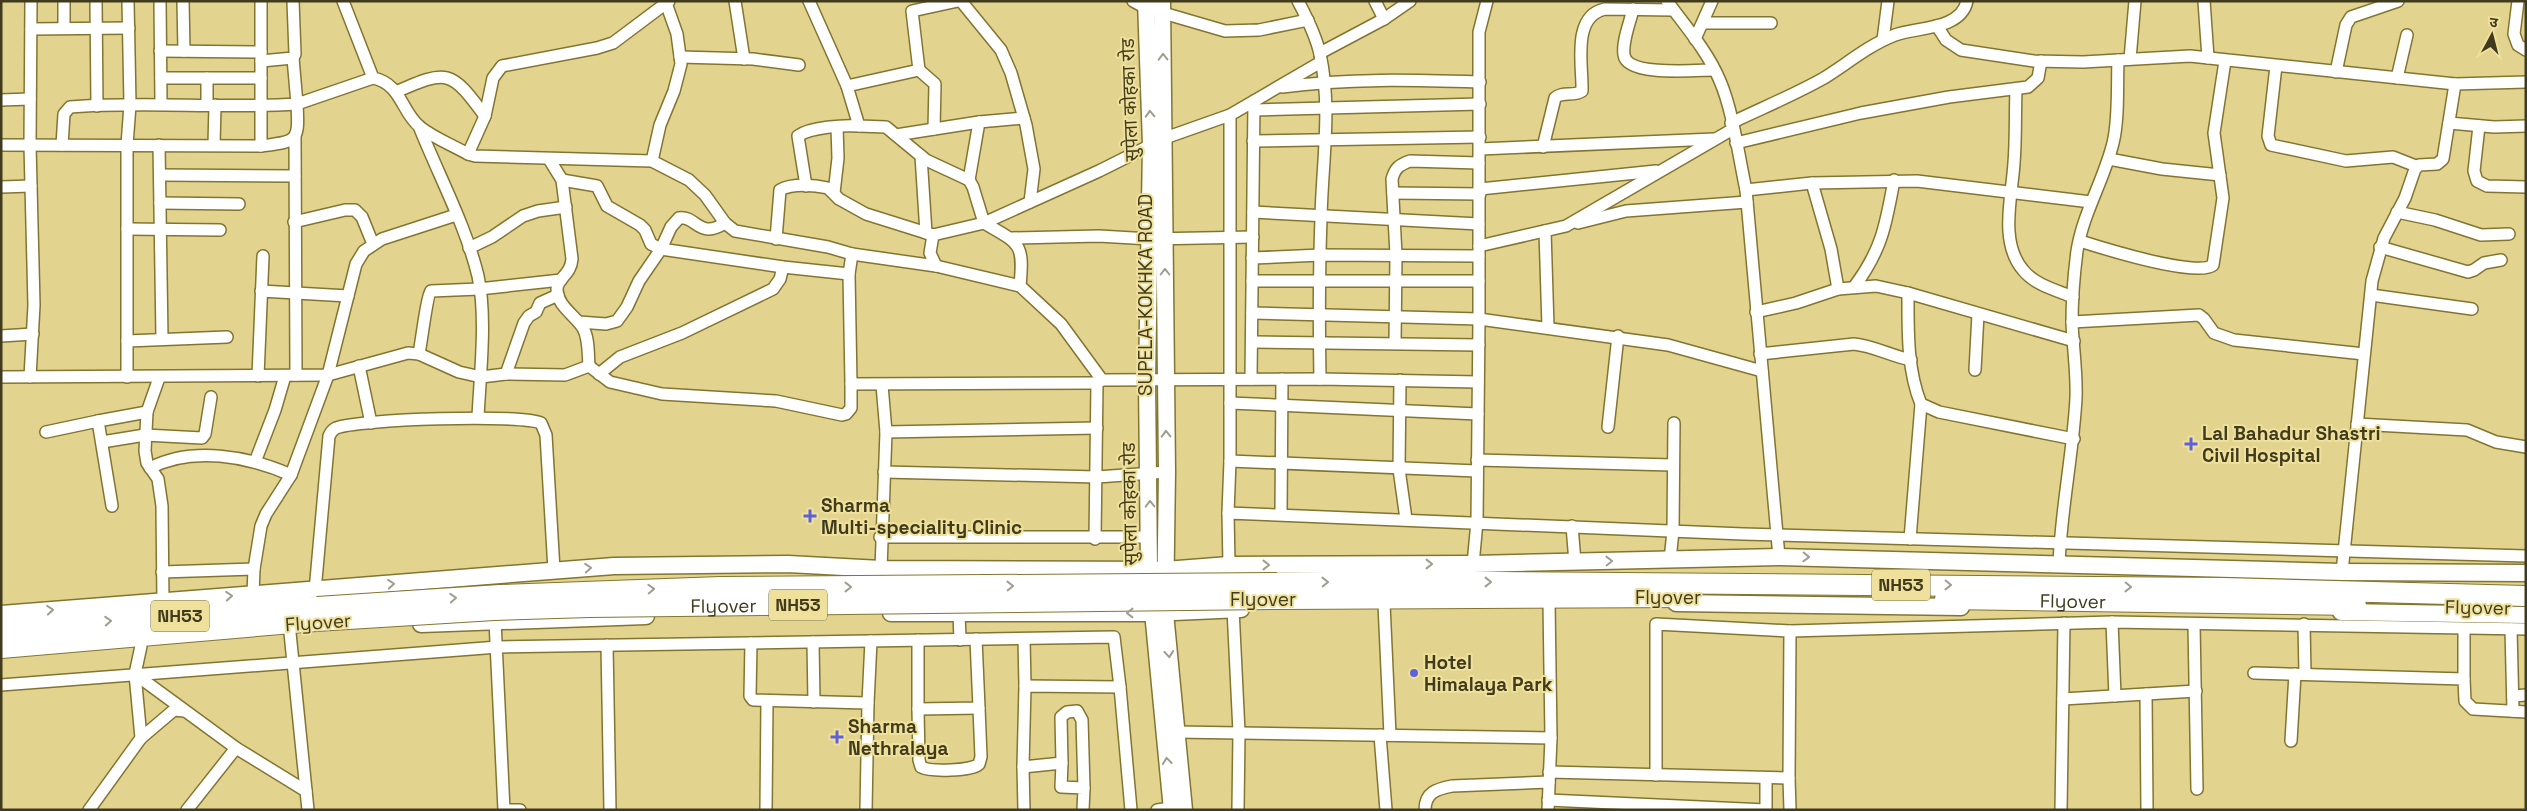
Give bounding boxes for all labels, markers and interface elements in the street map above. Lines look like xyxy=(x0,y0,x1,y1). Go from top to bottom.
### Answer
north arrow xyxy=(2467,10,2517,60)
text: उ xyxy=(2488,13,2500,32)
street label: सुपेला कोहका रोड xyxy=(1115,37,1144,162)
one-way arrow xyxy=(1158,52,1168,60)
one-way arrow xyxy=(1145,109,1155,117)
street label: SUPELA-KOKHKA ROAD xyxy=(1133,194,1158,396)
one-way arrow xyxy=(1160,267,1170,275)
place label: Lal Bahadur Shastri Civil Hospital xyxy=(2202,421,2381,468)
one-way arrow xyxy=(1161,430,1171,438)
marker: Lal Bahadur Shastri Civil Hospital xyxy=(2184,437,2198,451)
street label: सुपेला कोहका रोड xyxy=(1116,441,1143,566)
place label: Sharma Multi-speciality Clinic xyxy=(821,493,1022,540)
one-way arrow xyxy=(1145,499,1155,507)
marker: Sharma Multi-speciality Clinic xyxy=(803,509,817,523)
one-way arrow xyxy=(1802,552,1810,563)
one-way arrow xyxy=(1606,556,1613,566)
one-way arrow xyxy=(1426,559,1433,569)
one-way arrow xyxy=(1263,560,1271,570)
one-way arrow xyxy=(584,562,592,573)
road number: NH53 xyxy=(1872,570,1930,600)
one-way arrow xyxy=(1322,577,1330,587)
one-way arrow xyxy=(1484,577,1492,587)
one-way arrow xyxy=(388,579,396,590)
one-way arrow xyxy=(1944,580,1952,591)
one-way arrow xyxy=(1007,581,1015,591)
one-way arrow xyxy=(844,582,852,592)
one-way arrow xyxy=(2124,582,2132,592)
one-way arrow xyxy=(647,584,655,595)
street label: Flyover xyxy=(1635,585,1701,610)
street label: Flyover xyxy=(1230,587,1296,612)
street label: Flyover xyxy=(2040,588,2106,614)
road number: NH53 xyxy=(769,590,827,620)
one-way arrow xyxy=(226,591,234,602)
one-way arrow xyxy=(449,592,457,603)
street label: Flyover xyxy=(690,593,757,619)
street label: Flyover xyxy=(2445,594,2511,621)
road number: NH53 xyxy=(151,600,209,632)
one-way arrow xyxy=(46,605,54,616)
street label: Flyover xyxy=(284,608,352,637)
one-way arrow xyxy=(1126,608,1134,618)
one-way arrow xyxy=(105,616,113,627)
one-way arrow xyxy=(1163,650,1174,658)
place label: Hotel Himalaya Park xyxy=(1424,650,1553,697)
marker: Hotel Himalaya Park xyxy=(1408,667,1420,679)
place label: Sharma Nethralaya xyxy=(848,714,949,761)
marker: Sharma Nethralaya xyxy=(830,730,844,744)
one-way arrow xyxy=(1162,757,1173,765)

